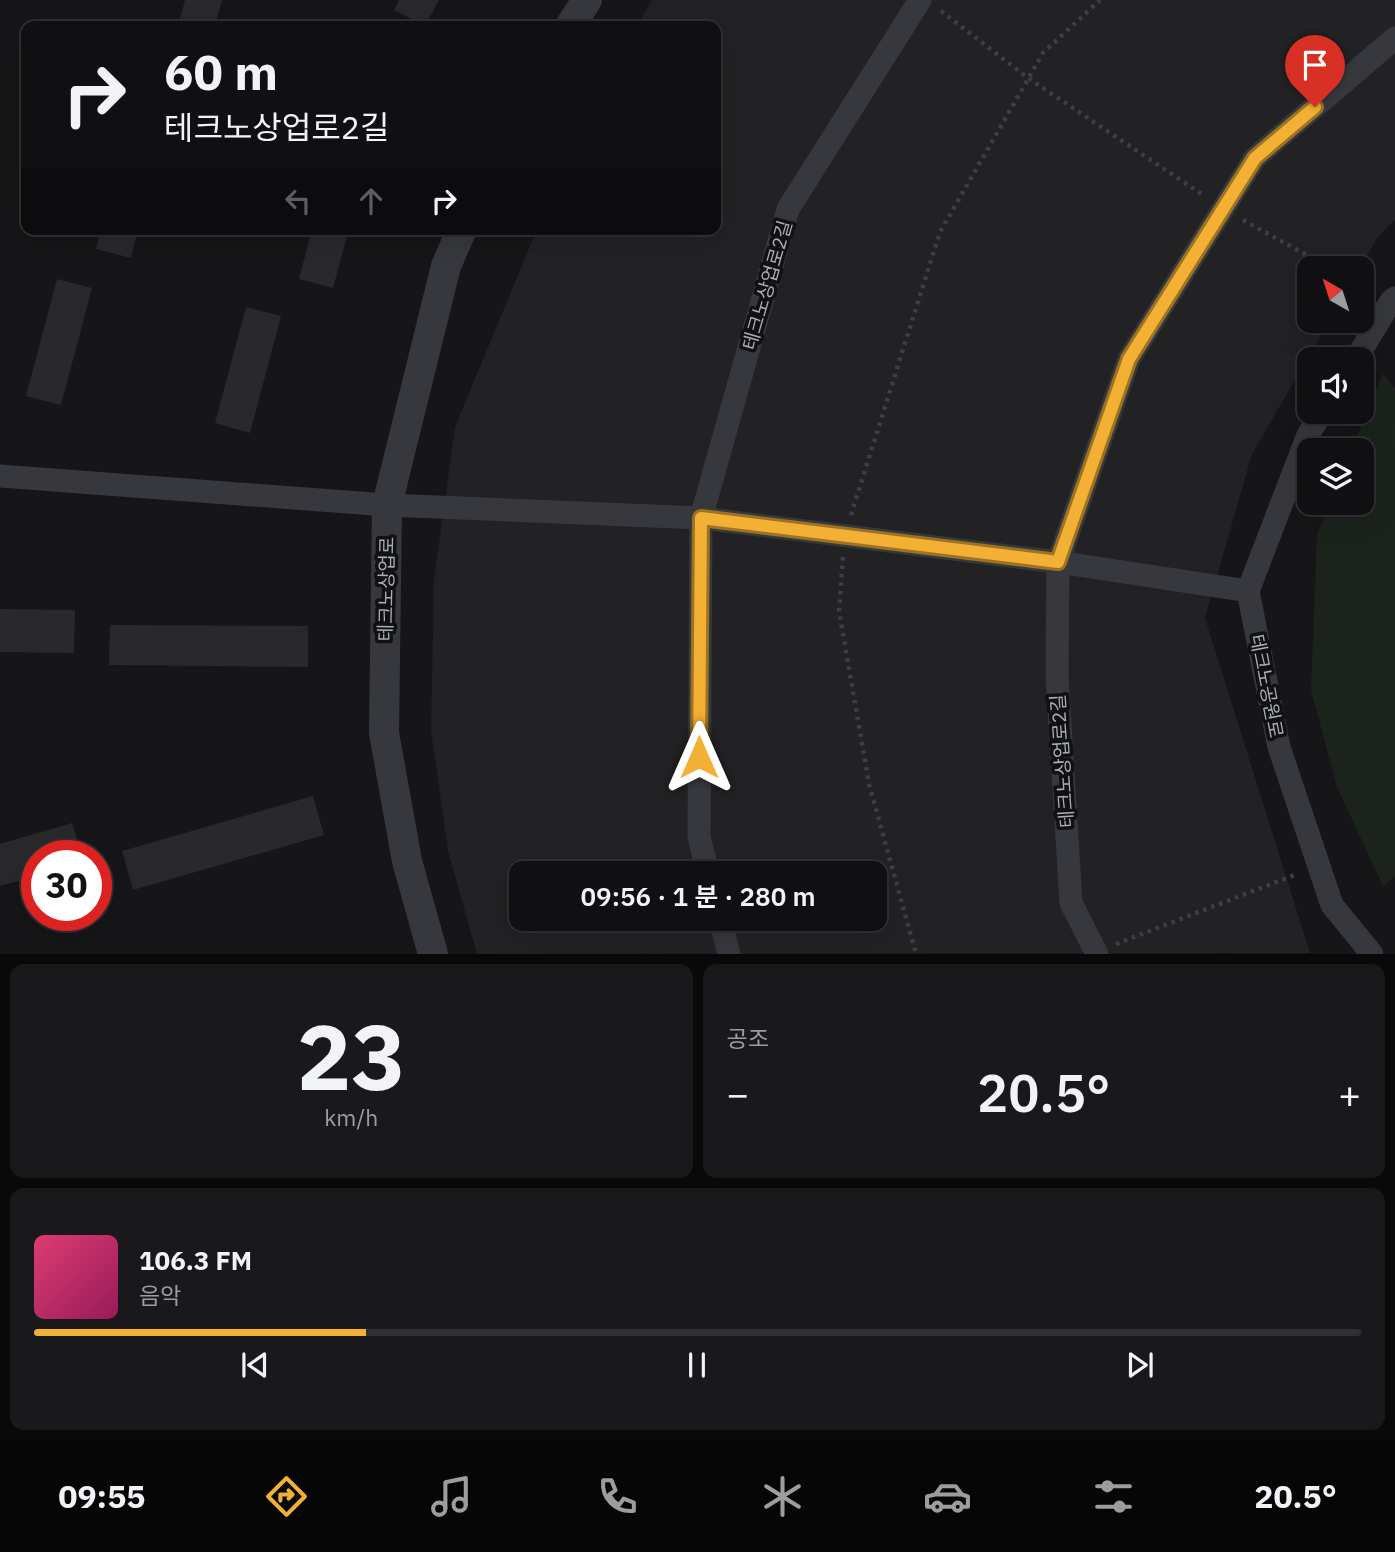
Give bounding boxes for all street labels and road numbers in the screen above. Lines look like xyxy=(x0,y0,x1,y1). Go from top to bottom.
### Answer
street label: 테크노상업로2길 xyxy=(737,217,797,353)
street label: 테크노상업로 xyxy=(373,536,399,642)
street label: 테크노공원로 xyxy=(1245,632,1289,740)
street label: 테크노상업로2길 xyxy=(1045,693,1079,829)

